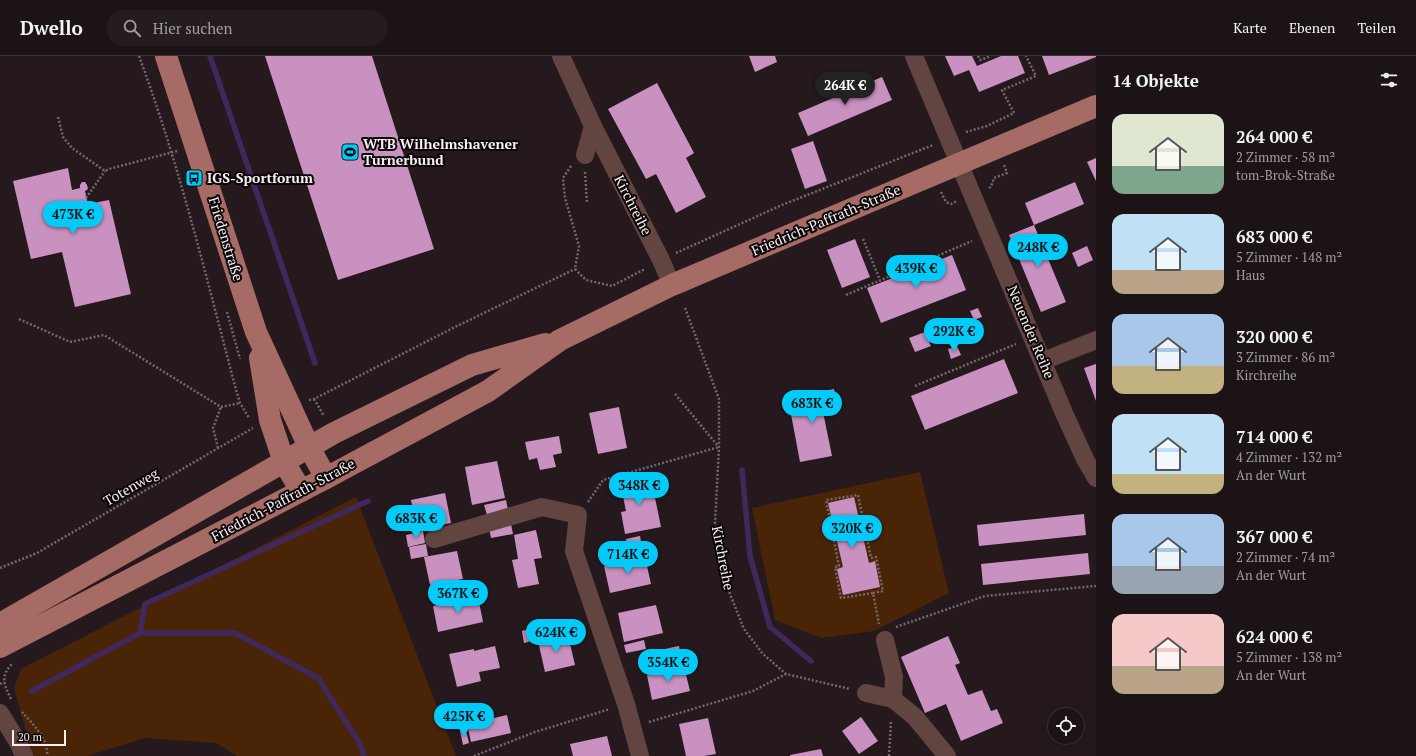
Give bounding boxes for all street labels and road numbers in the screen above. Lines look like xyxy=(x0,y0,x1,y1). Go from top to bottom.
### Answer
street label: Kirchreihe xyxy=(610,171,657,238)
street label: Friedrich-Paffrath-Straße xyxy=(748,179,903,260)
street label: Friedenstraße xyxy=(205,194,248,283)
street label: Neuender Reihe xyxy=(1003,282,1060,381)
street label: Friedrich-Paffrath-Straße xyxy=(208,454,358,546)
street label: Totenweg xyxy=(100,463,162,510)
street label: Kirchreihe xyxy=(708,524,739,592)

